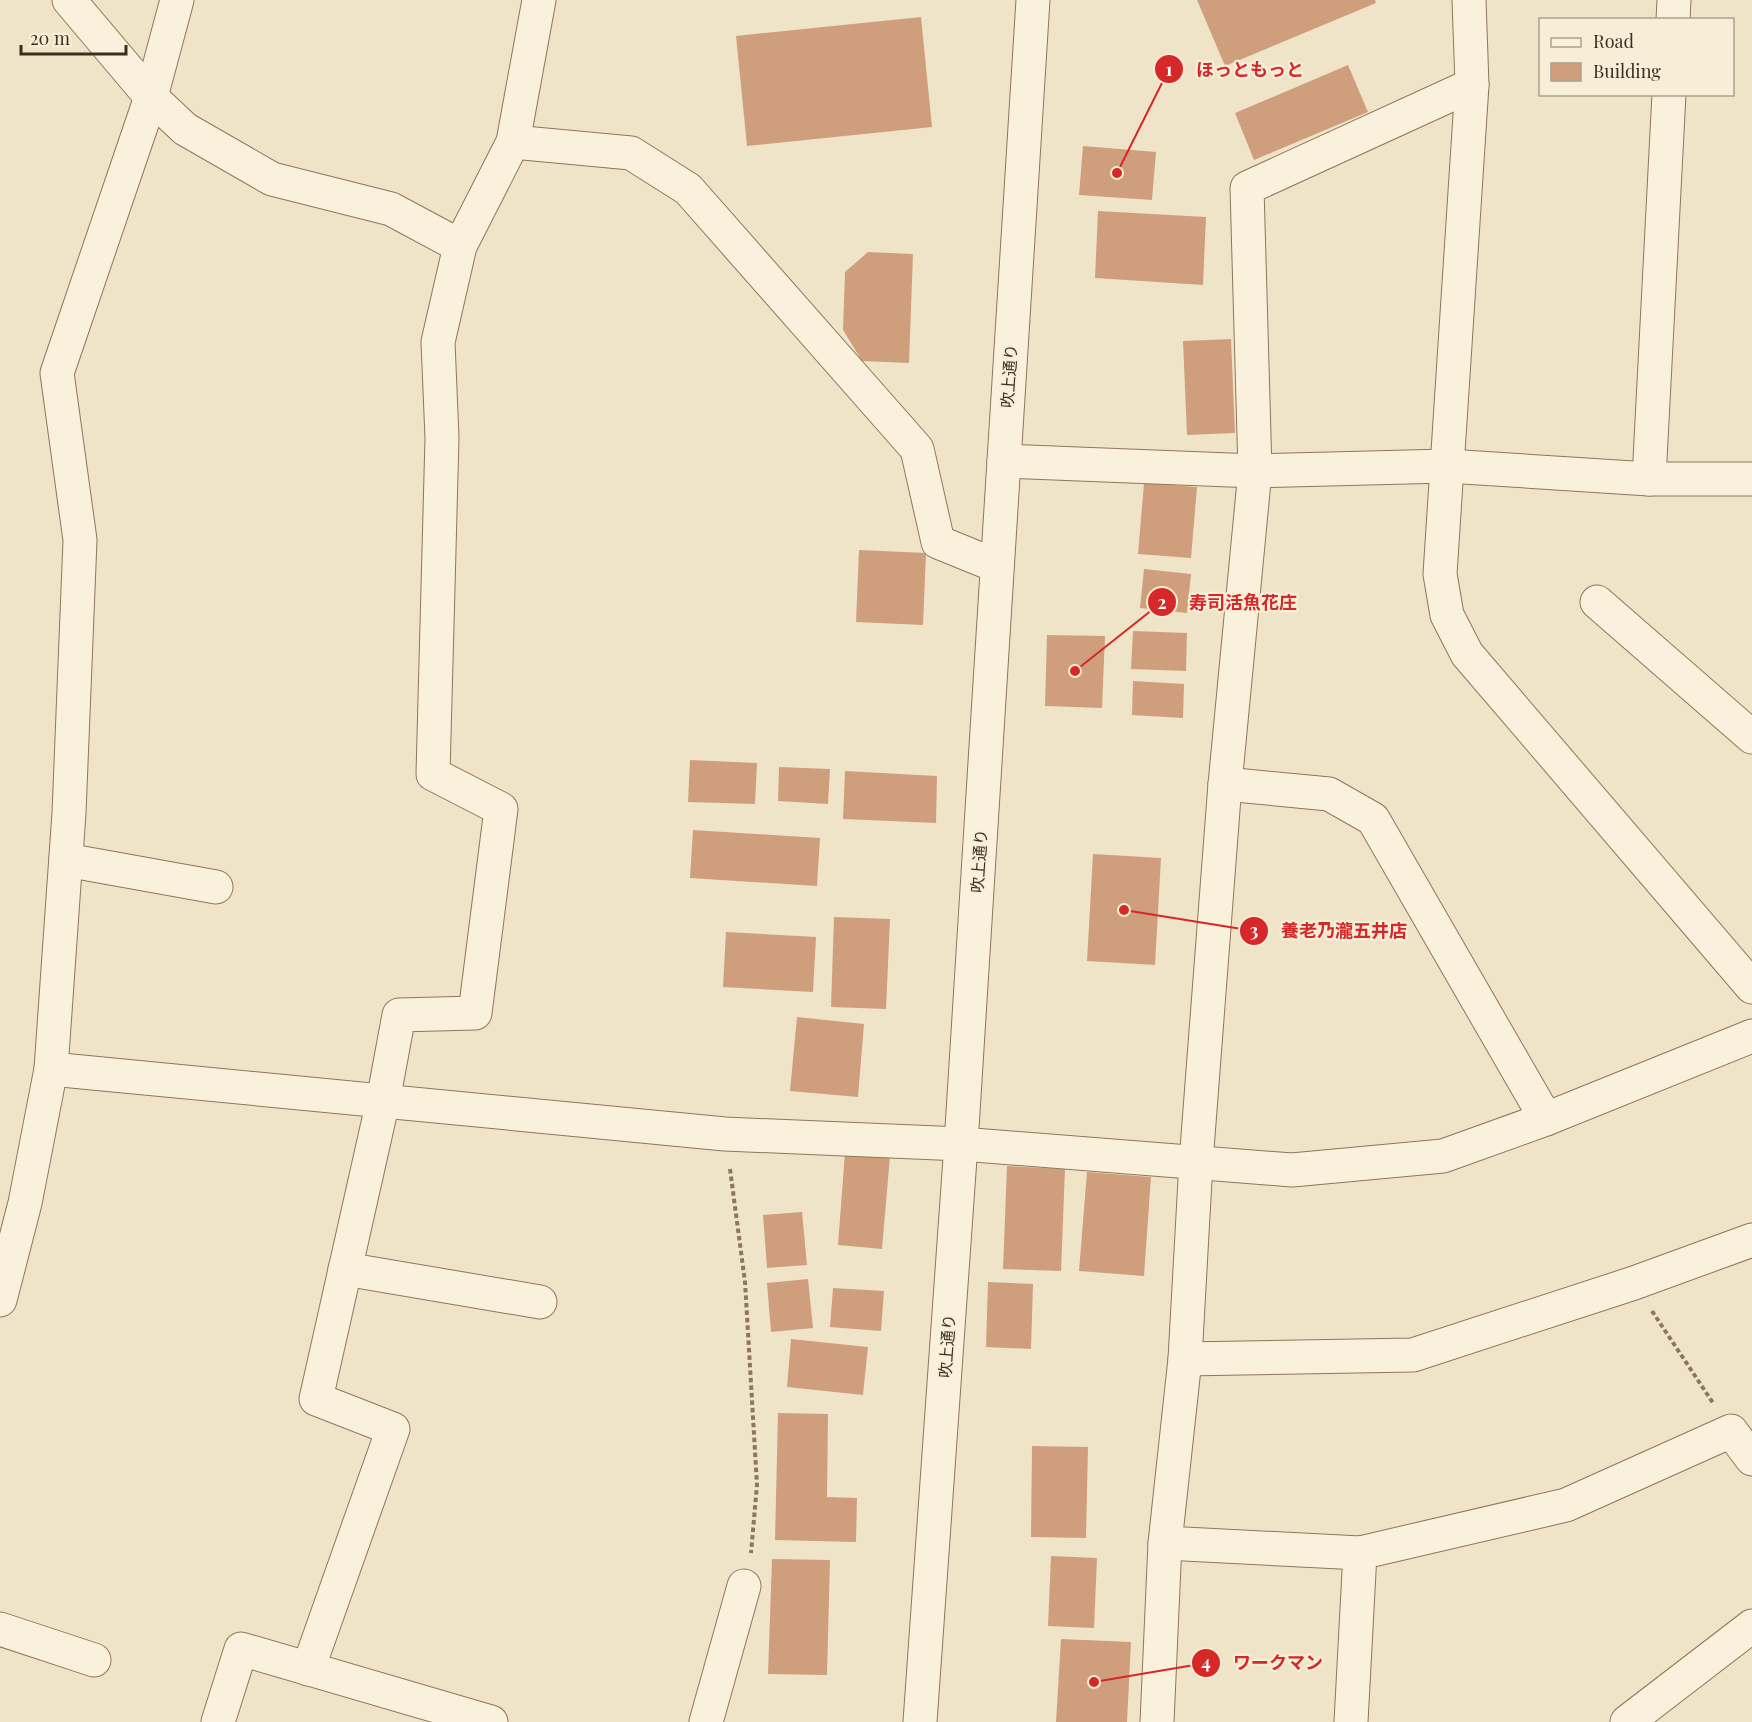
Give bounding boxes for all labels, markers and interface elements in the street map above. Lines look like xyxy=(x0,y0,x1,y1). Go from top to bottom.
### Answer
scale bar xyxy=(21,18,126,56)
legend xyxy=(1539,18,1734,96)
text: 20 m xyxy=(30,26,70,50)
text: Road xyxy=(1593,29,1634,53)
callout: ほっともっと xyxy=(1154,51,1316,87)
text: 1 xyxy=(1166,57,1173,81)
text: ほっともっと xyxy=(1196,57,1304,81)
text: Building xyxy=(1593,59,1661,83)
street label: 吹上通り xyxy=(996,343,1021,409)
callout: 寿司活魚花庄 xyxy=(1147,584,1309,620)
text: 2 xyxy=(1157,590,1167,614)
text: 寿司活魚花庄 xyxy=(1189,590,1297,614)
street label: 吹上通り xyxy=(966,828,991,894)
callout: 養老乃瀧五井店 xyxy=(1239,913,1419,949)
text: 3 xyxy=(1250,918,1259,942)
text: 養老乃瀧五井店 xyxy=(1281,918,1407,942)
street label: 吹上通り xyxy=(934,1313,959,1379)
callout: ワークマン xyxy=(1191,1645,1335,1681)
text: 4 xyxy=(1201,1650,1211,1674)
text: ワークマン xyxy=(1233,1650,1323,1674)

